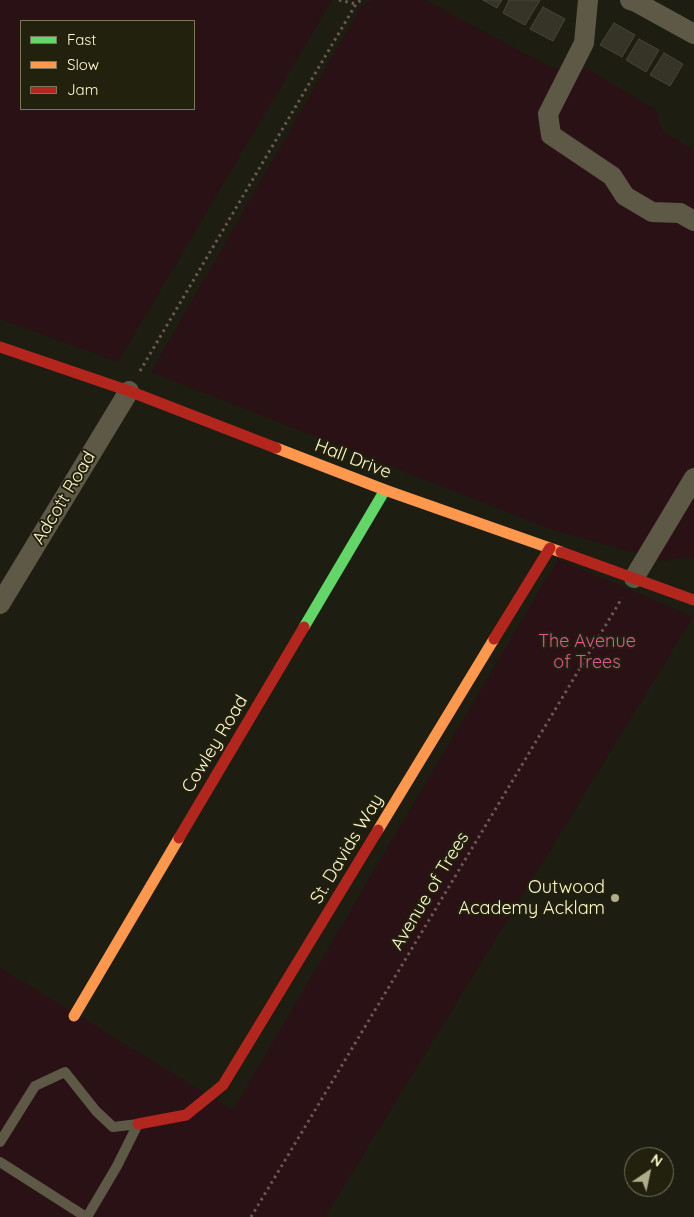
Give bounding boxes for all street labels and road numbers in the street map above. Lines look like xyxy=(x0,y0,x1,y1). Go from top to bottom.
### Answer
street label: Hall Drive xyxy=(312,435,394,483)
street label: Adcott Road xyxy=(28,448,100,548)
street label: Cowley Road xyxy=(177,691,253,797)
street label: St. Davids Way xyxy=(306,790,388,908)
street label: Avenue of Trees xyxy=(386,828,474,954)

